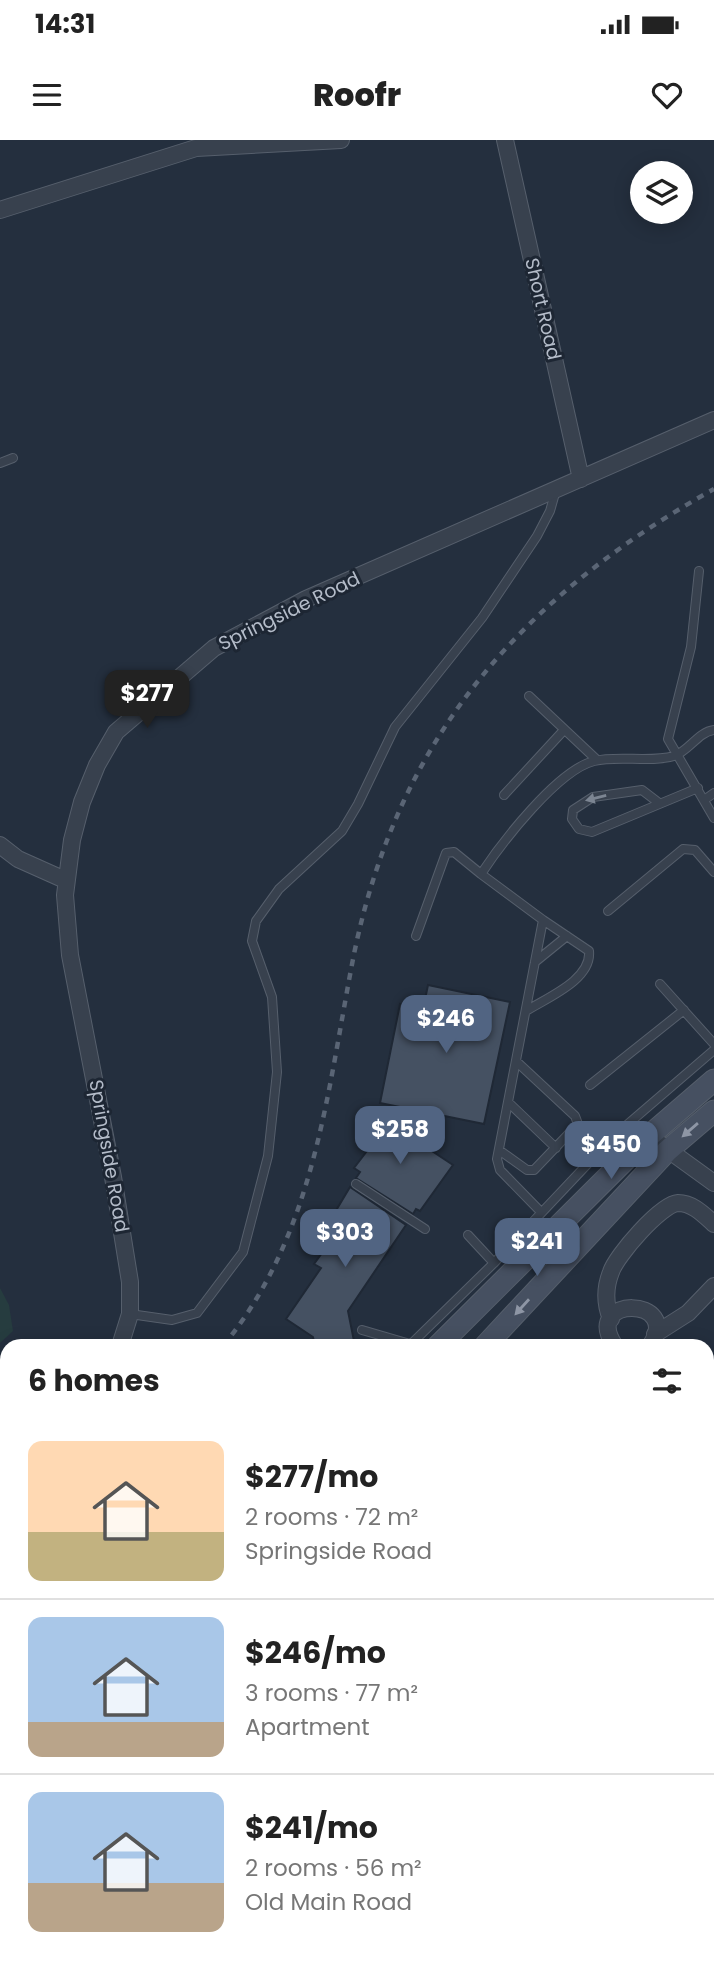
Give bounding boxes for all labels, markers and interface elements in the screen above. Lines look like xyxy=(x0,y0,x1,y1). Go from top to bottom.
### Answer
text: 14:31 xyxy=(35,6,95,42)
text: Roofr xyxy=(313,72,401,117)
icon: menu xyxy=(28,76,66,114)
icon: heart xyxy=(648,76,686,114)
map controls xyxy=(630,161,693,224)
button: layers xyxy=(630,161,693,224)
street label: Short Road xyxy=(518,255,568,363)
street label: Springside Road xyxy=(214,565,364,657)
pin: $277 xyxy=(106,670,188,730)
text: $277 xyxy=(121,677,173,709)
one-way arrow xyxy=(585,793,607,804)
pin: $246 xyxy=(405,996,487,1055)
text: $246 xyxy=(417,1002,475,1034)
street label: Springside Road xyxy=(82,1078,136,1234)
pin: $258 xyxy=(359,1107,441,1166)
text: $258 xyxy=(371,1113,429,1145)
pin: $450 xyxy=(570,1122,652,1181)
one-way arrow xyxy=(681,1122,699,1138)
text: $450 xyxy=(581,1128,641,1160)
pin: $303 xyxy=(304,1210,386,1269)
text: $303 xyxy=(316,1216,374,1248)
pin: $241 xyxy=(496,1218,578,1278)
text: $241 xyxy=(511,1225,563,1257)
one-way arrow xyxy=(515,1298,531,1315)
text: 6 homes xyxy=(28,1359,160,1402)
icon: filters xyxy=(648,1362,686,1400)
text: $277/mo xyxy=(245,1455,378,1498)
icon: home xyxy=(84,1469,168,1553)
text: 2 rooms · 72 m² xyxy=(245,1501,418,1533)
text: Springside Road xyxy=(245,1535,432,1567)
text: $246/mo xyxy=(245,1631,386,1674)
icon: home xyxy=(84,1645,168,1729)
text: 3 rooms · 77 m² xyxy=(245,1677,418,1709)
text: Apartment xyxy=(245,1711,370,1743)
text: $241/mo xyxy=(245,1806,378,1849)
icon: home xyxy=(84,1820,168,1904)
text: 2 rooms · 56 m² xyxy=(245,1852,422,1884)
text: Old Main Road xyxy=(245,1886,412,1918)

